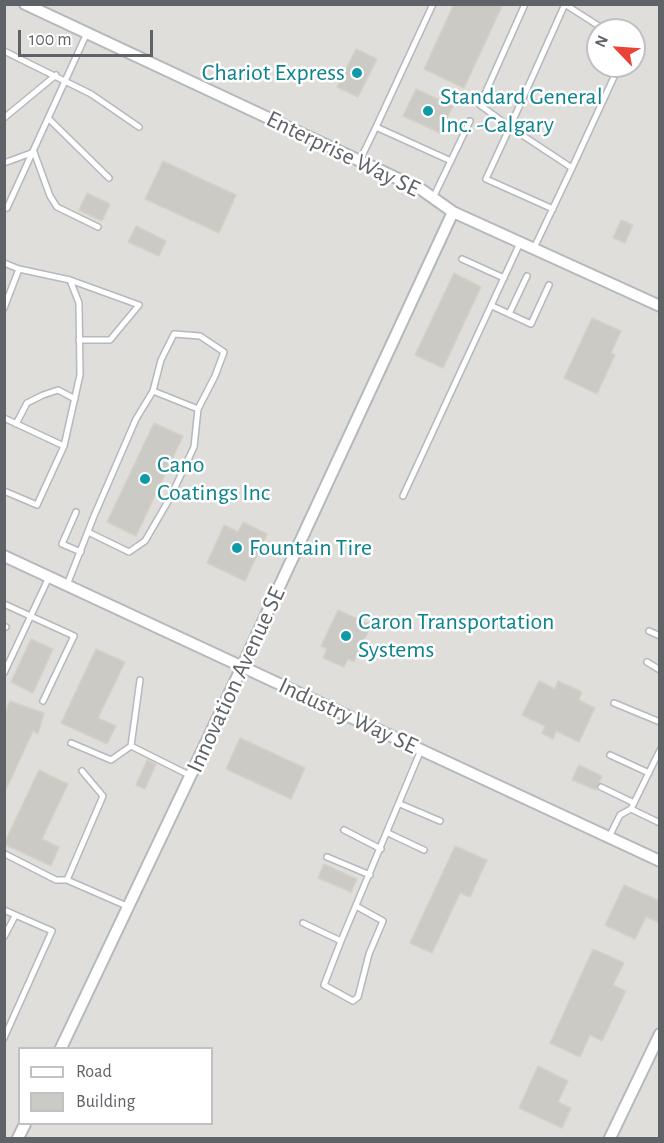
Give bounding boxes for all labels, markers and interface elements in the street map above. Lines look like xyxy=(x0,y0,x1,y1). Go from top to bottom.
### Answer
scale bar xyxy=(21,18,156,56)
north arrow xyxy=(586,18,646,78)
text: 100 m xyxy=(29,31,72,49)
text: N xyxy=(592,33,611,50)
place label: Chariot Express xyxy=(202,59,345,87)
marker: Chariot Express xyxy=(350,66,364,80)
place label: Standard General Inc. -Calgary xyxy=(440,83,603,139)
street label: Enterprise Way SE xyxy=(262,104,424,204)
marker: Standard General Inc. -Calgary xyxy=(421,104,435,118)
place label: Cano Coatings Inc xyxy=(157,451,270,507)
marker: Cano Coatings Inc xyxy=(138,472,152,486)
place label: Fountain Tire xyxy=(249,534,372,562)
marker: Fountain Tire xyxy=(230,541,244,555)
street label: Innovation Avenue SE xyxy=(180,583,292,777)
place label: Caron Transportation Systems xyxy=(358,608,554,664)
marker: Caron Transportation Systems xyxy=(339,629,353,643)
street label: Industry Way SE xyxy=(274,671,422,761)
legend xyxy=(18,1047,213,1125)
text: Road xyxy=(76,1063,112,1081)
text: Building xyxy=(76,1093,135,1111)

